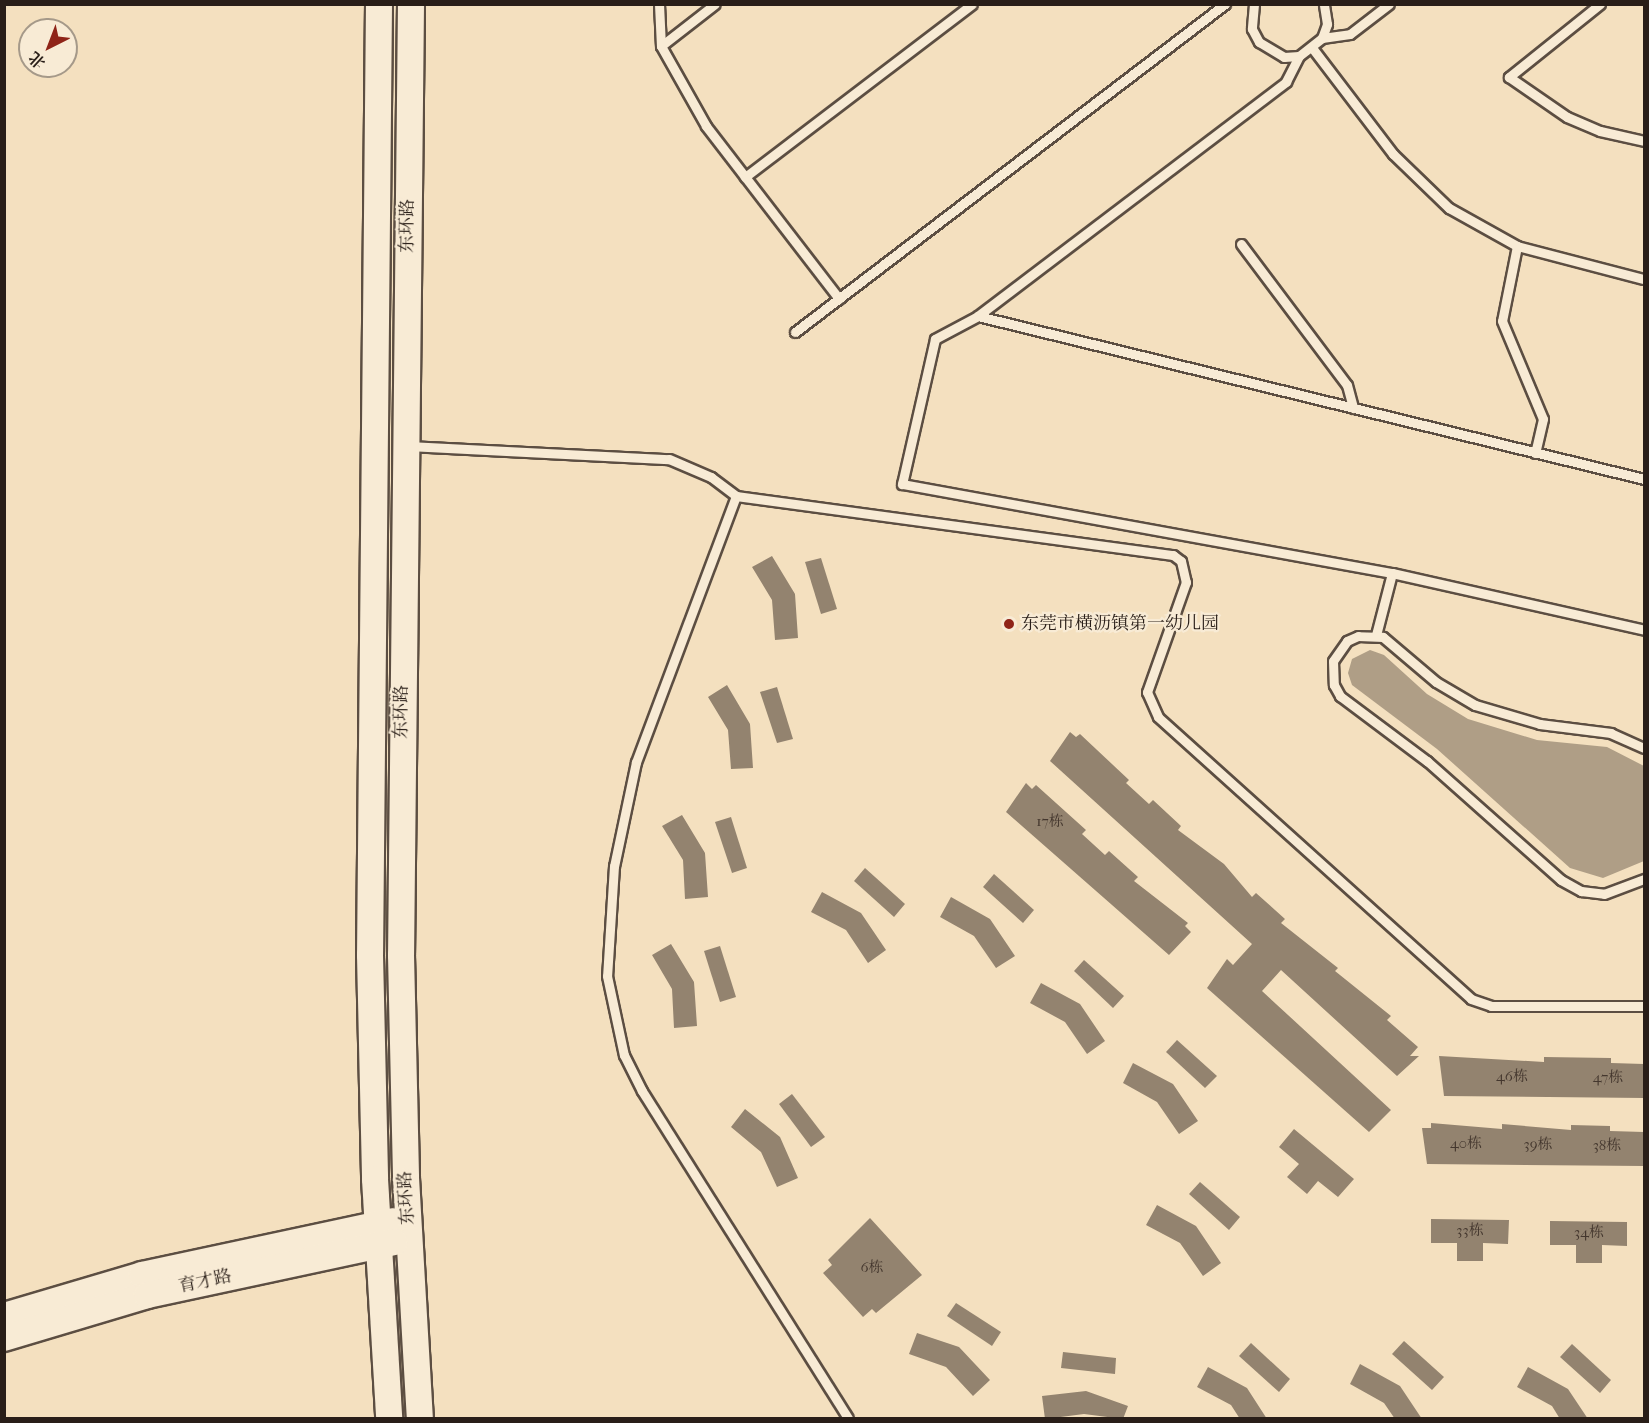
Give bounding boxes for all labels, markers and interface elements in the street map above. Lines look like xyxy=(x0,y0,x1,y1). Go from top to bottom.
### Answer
north arrow xyxy=(18,18,78,78)
text: 北 xyxy=(25,48,49,73)
street label: 东环路 xyxy=(397,199,419,253)
place label: 东莞市横沥镇第一幼儿园 xyxy=(1021,613,1219,635)
marker: 东莞市横沥镇第一幼儿园 xyxy=(1002,617,1016,631)
street label: 东环路 xyxy=(391,685,413,739)
house number: 17栋 xyxy=(1036,813,1064,831)
house number: 46栋 xyxy=(1496,1068,1528,1086)
house number: 47栋 xyxy=(1593,1069,1623,1087)
house number: 40栋 xyxy=(1450,1135,1482,1153)
house number: 39栋 xyxy=(1523,1136,1553,1154)
house number: 38栋 xyxy=(1593,1137,1621,1155)
street label: 东环路 xyxy=(395,1170,419,1226)
house number: 33栋 xyxy=(1456,1222,1484,1240)
house number: 34栋 xyxy=(1574,1224,1604,1242)
house number: 6栋 xyxy=(860,1259,884,1277)
street label: 育才路 xyxy=(176,1266,234,1298)

